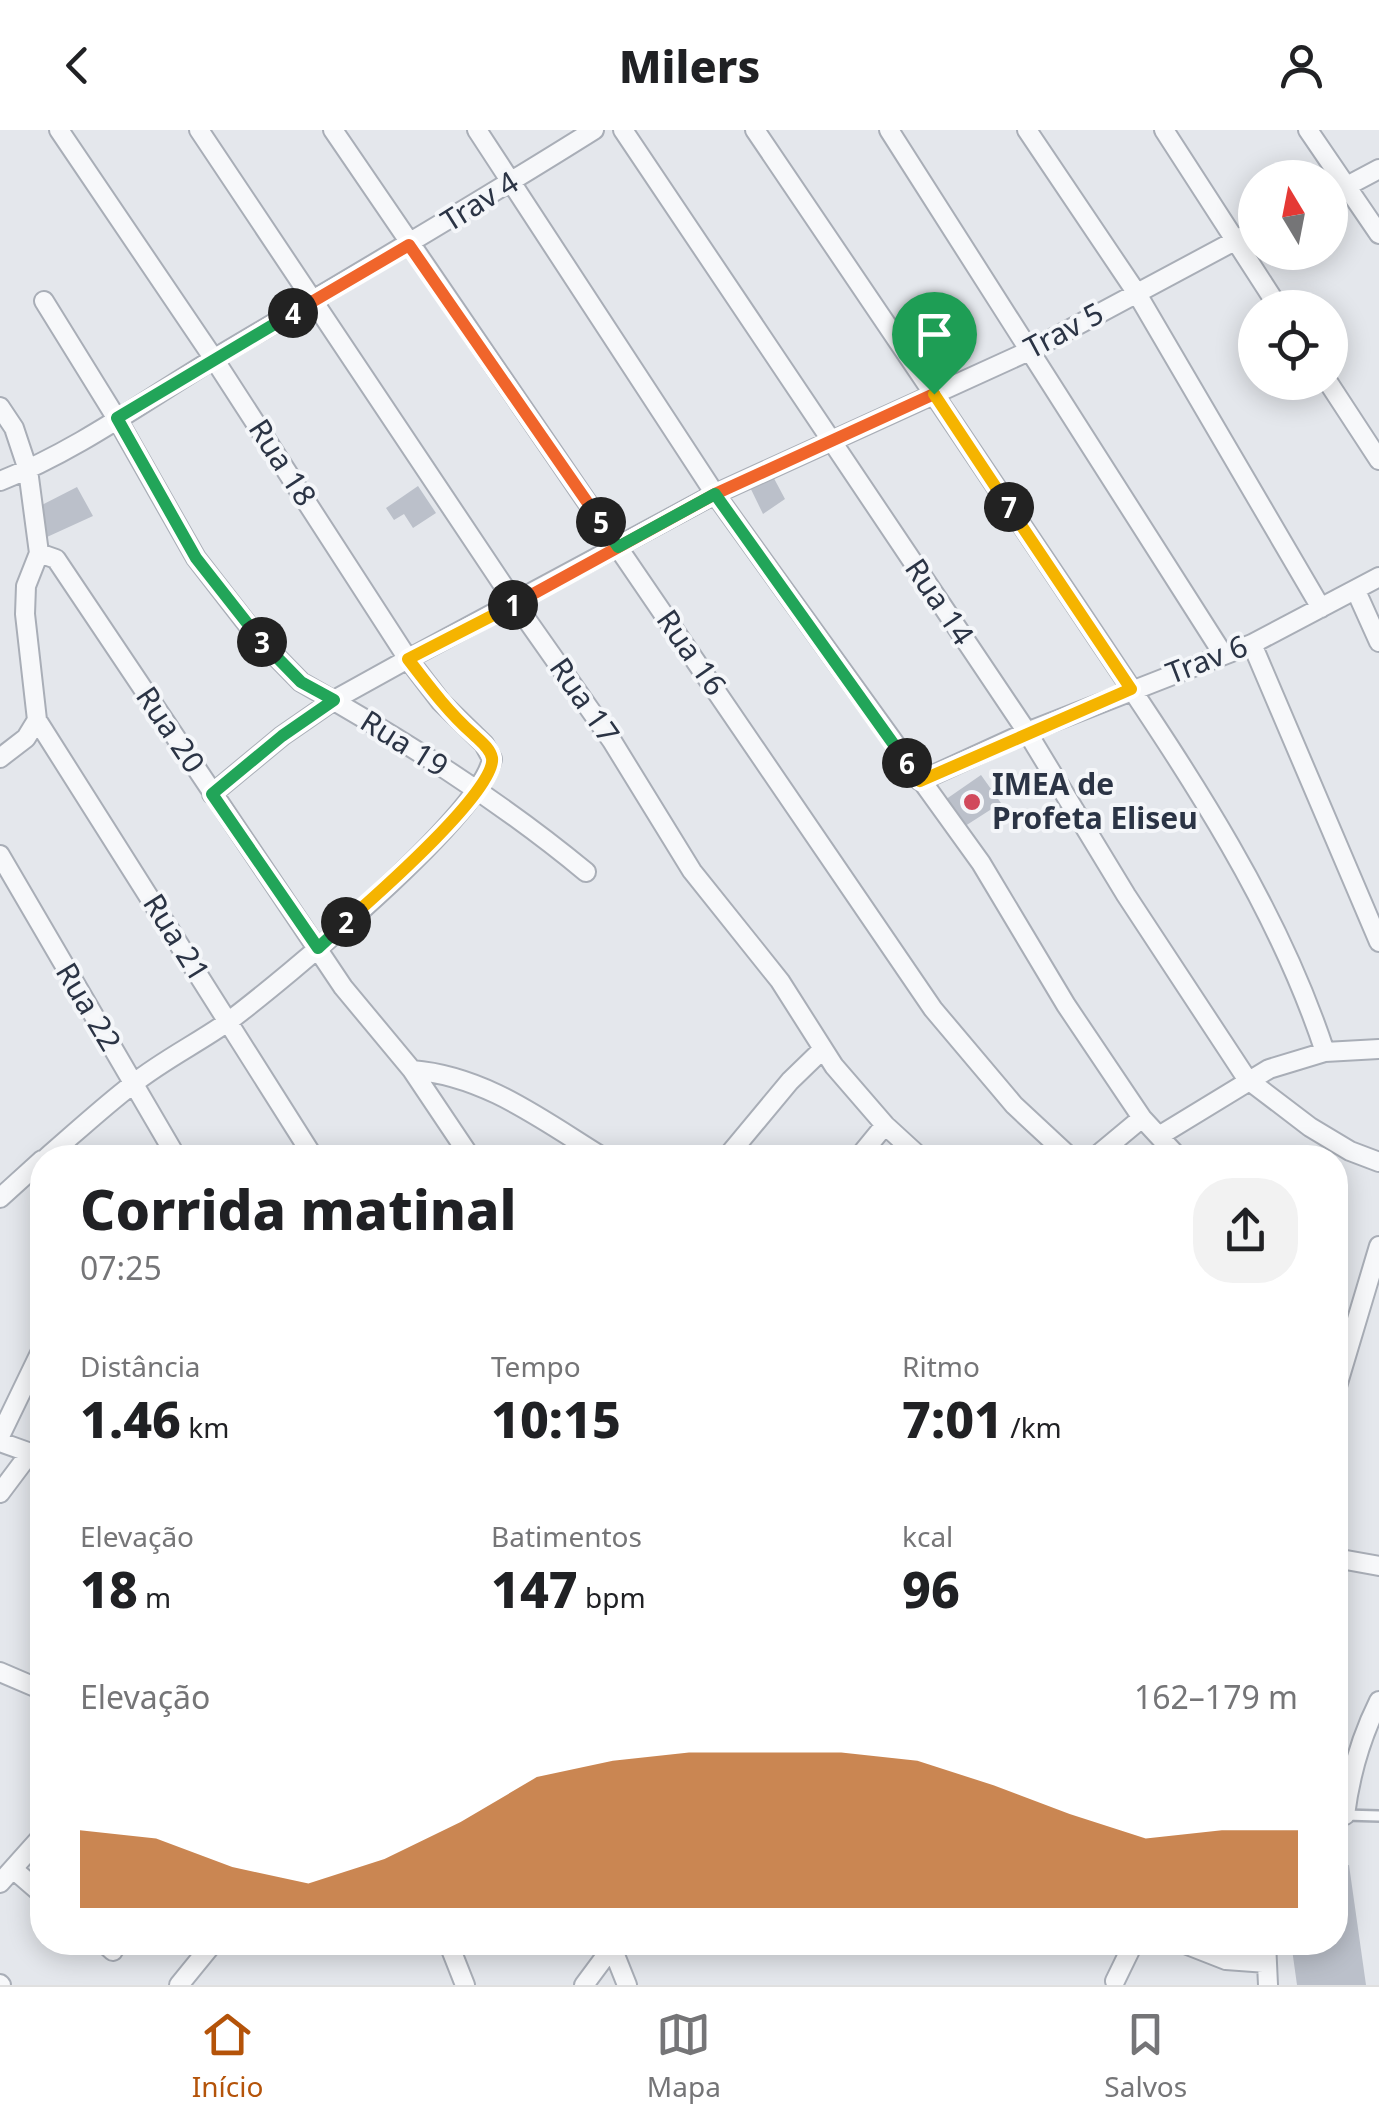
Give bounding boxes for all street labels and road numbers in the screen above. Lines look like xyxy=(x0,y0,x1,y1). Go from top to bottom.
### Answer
street label: Trav 4 xyxy=(433,161,526,240)
street label: Trav 5 xyxy=(1017,292,1110,367)
street label: Rua 18 xyxy=(240,411,327,514)
street label: Rua 14 xyxy=(896,550,984,652)
street label: Rua 16 xyxy=(648,601,737,703)
street label: Trav 6 xyxy=(1160,624,1253,693)
street label: Rua 17 xyxy=(541,649,630,751)
street label: Rua 20 xyxy=(127,678,215,780)
street label: Rua 19 xyxy=(353,700,456,786)
street label: Rua 21 xyxy=(134,886,220,989)
street label: Rua 22 xyxy=(47,954,132,1058)

